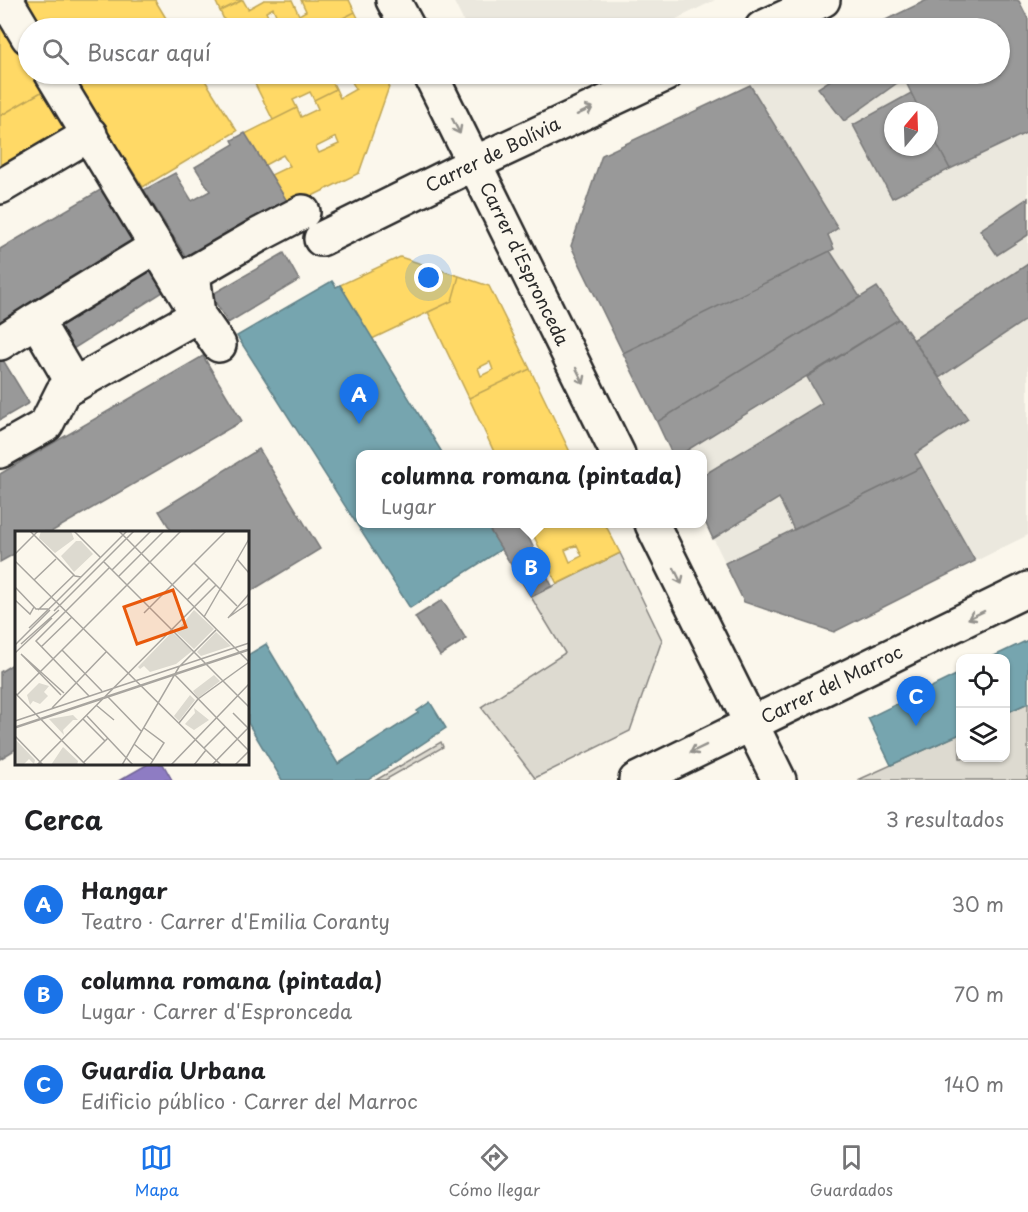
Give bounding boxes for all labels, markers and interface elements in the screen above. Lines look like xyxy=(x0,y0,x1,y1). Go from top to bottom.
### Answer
search box xyxy=(18,18,1010,84)
icon: search xyxy=(39,35,72,68)
text: Buscar aquí xyxy=(87,35,211,68)
north arrow xyxy=(884,102,938,156)
one-way arrow xyxy=(575,105,593,117)
street label: Carrer de Bolívia xyxy=(420,109,565,198)
one-way arrow xyxy=(451,116,462,134)
street label: Carrer d'Espronceda xyxy=(474,177,577,350)
your location xyxy=(414,263,443,292)
one-way arrow xyxy=(574,367,586,385)
pin: A xyxy=(340,374,378,424)
popup xyxy=(356,450,707,528)
text: columna romana (pintada) xyxy=(381,458,682,491)
text: Lugar xyxy=(381,491,436,521)
inset map xyxy=(15,531,249,765)
pin: B xyxy=(512,548,550,597)
one-way arrow xyxy=(672,567,684,585)
one-way arrow xyxy=(967,610,985,622)
street label: Carrer del Marroc xyxy=(756,638,907,730)
map controls xyxy=(956,654,1010,762)
button: locate xyxy=(956,654,1010,708)
pin: C xyxy=(896,676,936,726)
button: layers xyxy=(956,708,1010,762)
one-way arrow xyxy=(689,743,707,755)
text: Cerca xyxy=(24,800,103,839)
text: 3 resultados xyxy=(886,804,1004,834)
text: Hangar xyxy=(81,873,168,906)
text: A xyxy=(36,889,51,919)
text: 30 m xyxy=(951,889,1004,919)
text: Teatro · Carrer d'Emilia Coranty xyxy=(81,906,390,936)
text: columna romana (pintada) xyxy=(81,963,382,996)
text: B xyxy=(37,979,50,1009)
text: 70 m xyxy=(954,979,1004,1009)
text: Lugar · Carrer d'Espronceda xyxy=(81,996,352,1026)
text: Guardia Urbana xyxy=(81,1053,266,1086)
text: C xyxy=(36,1069,51,1099)
text: 140 m xyxy=(944,1069,1004,1099)
text: Edificio público · Carrer del Marroc xyxy=(81,1086,418,1116)
tab: Mapa xyxy=(135,1141,179,1201)
tab: Cómo llegar xyxy=(449,1141,540,1201)
tab: Guardados xyxy=(810,1141,893,1201)

